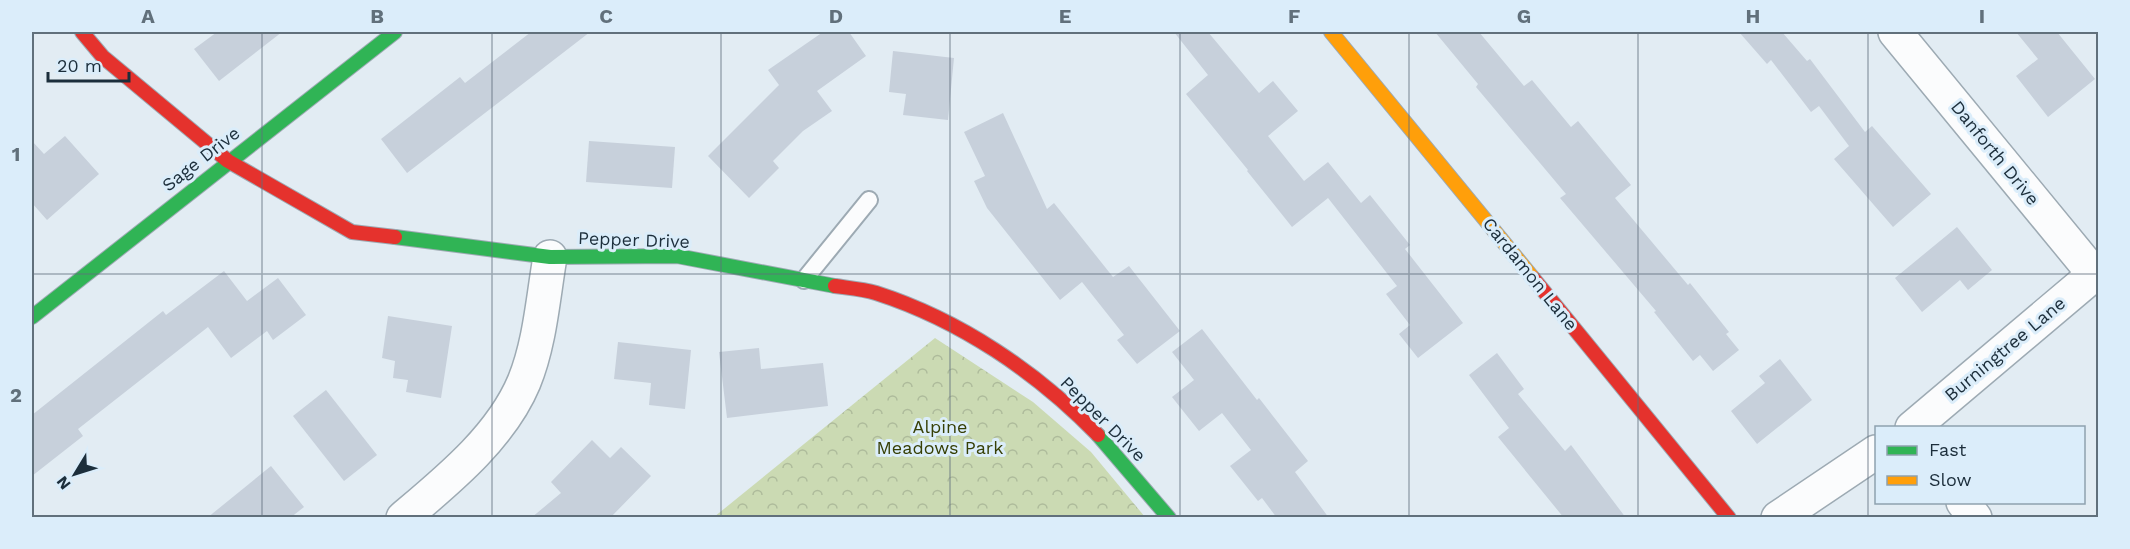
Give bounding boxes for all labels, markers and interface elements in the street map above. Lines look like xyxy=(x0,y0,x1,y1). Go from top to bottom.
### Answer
text: A xyxy=(141,4,155,28)
text: B xyxy=(370,4,384,28)
text: C xyxy=(599,4,613,28)
text: D xyxy=(829,4,843,28)
text: E xyxy=(1059,4,1071,28)
text: F xyxy=(1288,4,1300,28)
text: G xyxy=(1517,4,1531,28)
text: H xyxy=(1746,4,1760,28)
text: I xyxy=(1979,4,1985,28)
scale bar xyxy=(48,45,129,83)
text: 20 m xyxy=(57,55,102,76)
street label: Danforth Drive xyxy=(1947,96,2044,209)
street label: Sage Drive xyxy=(158,122,244,195)
text: 1 xyxy=(12,142,20,166)
street label: Cardamon Lane xyxy=(1479,213,1582,334)
street label: Pepper Drive xyxy=(578,227,690,252)
street label: Burningtree Lane xyxy=(1940,292,2069,405)
street label: Pepper Drive xyxy=(1056,372,1150,466)
text: 2 xyxy=(10,383,22,407)
park label: Alpine Meadows Park xyxy=(877,416,1003,458)
legend xyxy=(1875,426,2085,504)
text: Fast xyxy=(1929,439,1967,460)
north arrow xyxy=(45,444,105,504)
text: Slow xyxy=(1929,469,1972,490)
text: N xyxy=(52,472,75,493)

